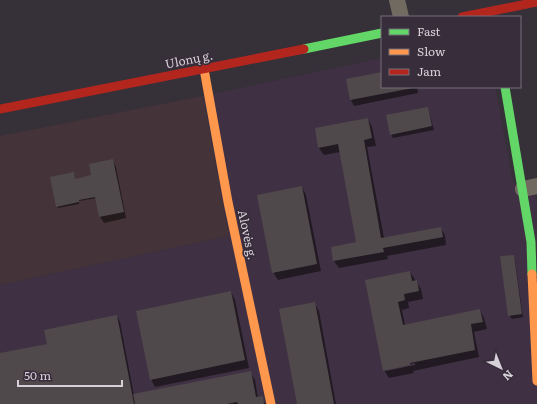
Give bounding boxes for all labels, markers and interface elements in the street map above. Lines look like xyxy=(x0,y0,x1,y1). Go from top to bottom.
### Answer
legend xyxy=(381,16,521,88)
text: Fast xyxy=(417,22,441,40)
text: Slow xyxy=(417,42,446,60)
street label: Ulonų g. xyxy=(163,46,214,72)
text: Jam xyxy=(417,62,442,80)
street label: Alovės g. xyxy=(234,208,262,262)
north arrow xyxy=(481,348,521,388)
scale bar xyxy=(18,362,122,388)
text: 50 m xyxy=(24,366,51,384)
text: N xyxy=(500,367,517,385)

